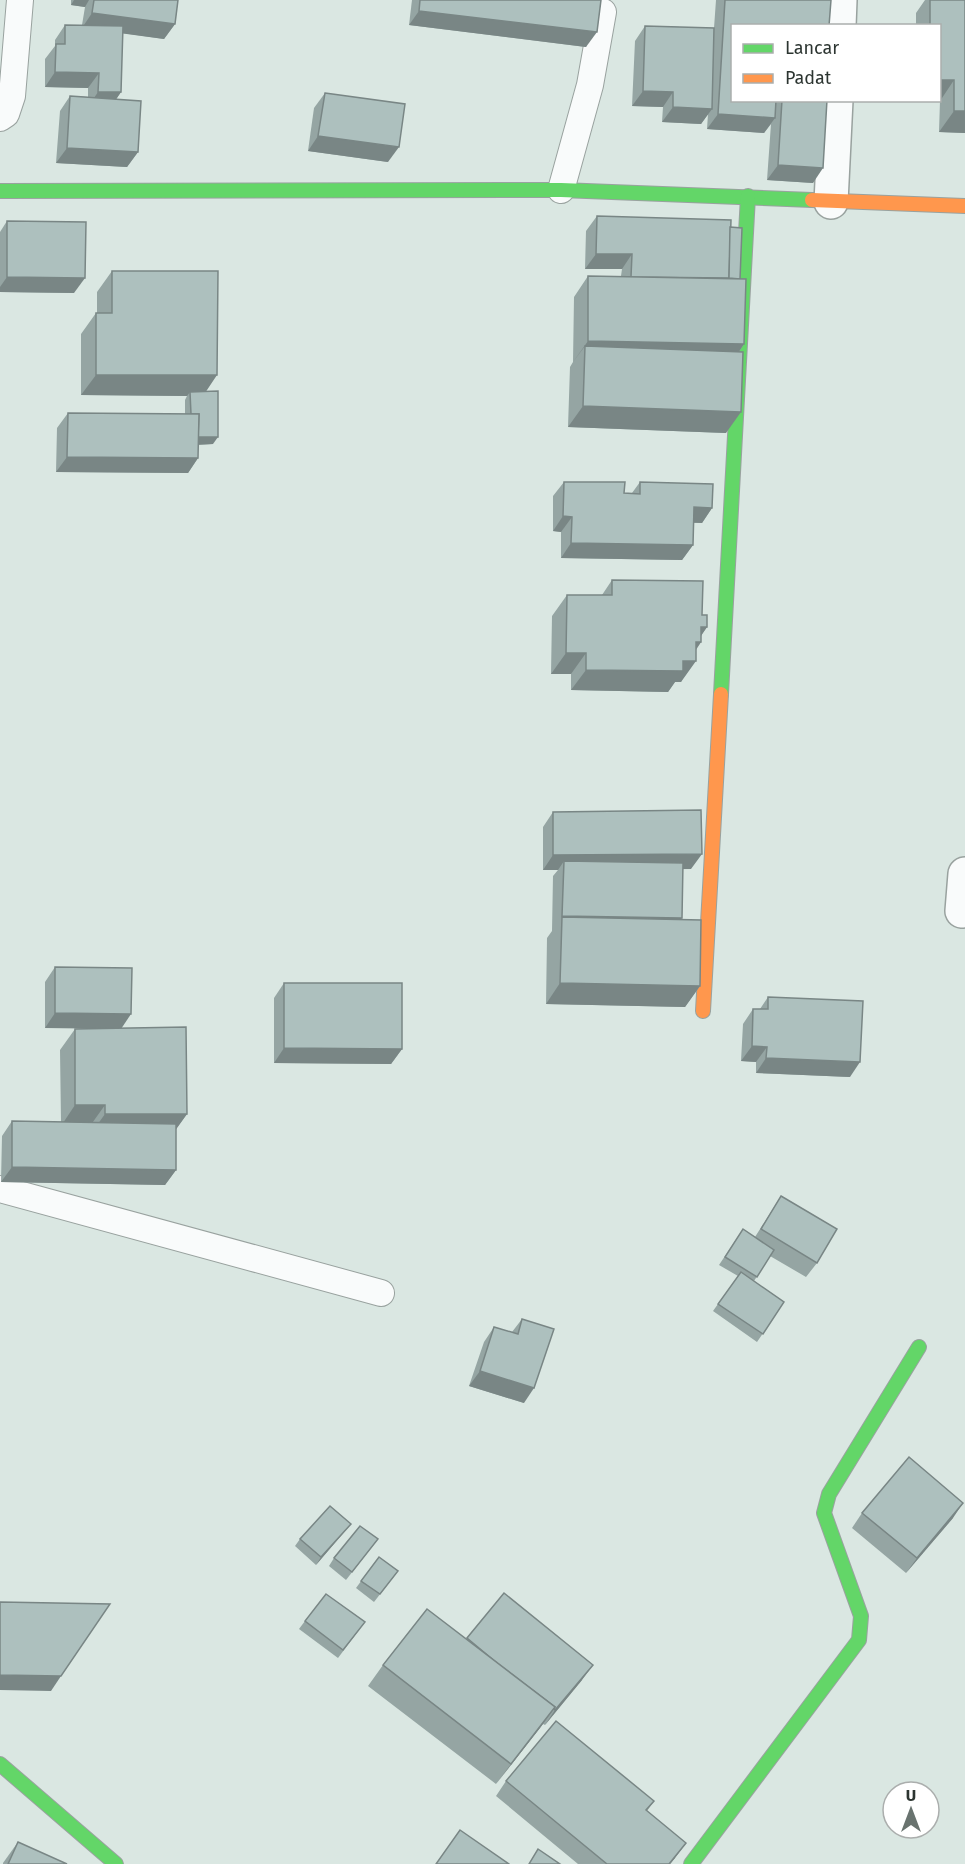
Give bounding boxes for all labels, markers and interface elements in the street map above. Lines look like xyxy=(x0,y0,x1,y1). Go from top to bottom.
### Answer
legend xyxy=(731,24,941,102)
text: Lancar xyxy=(785,37,839,59)
text: Padat xyxy=(785,67,832,89)
north arrow xyxy=(881,1780,941,1840)
text: U xyxy=(906,1786,916,1805)

